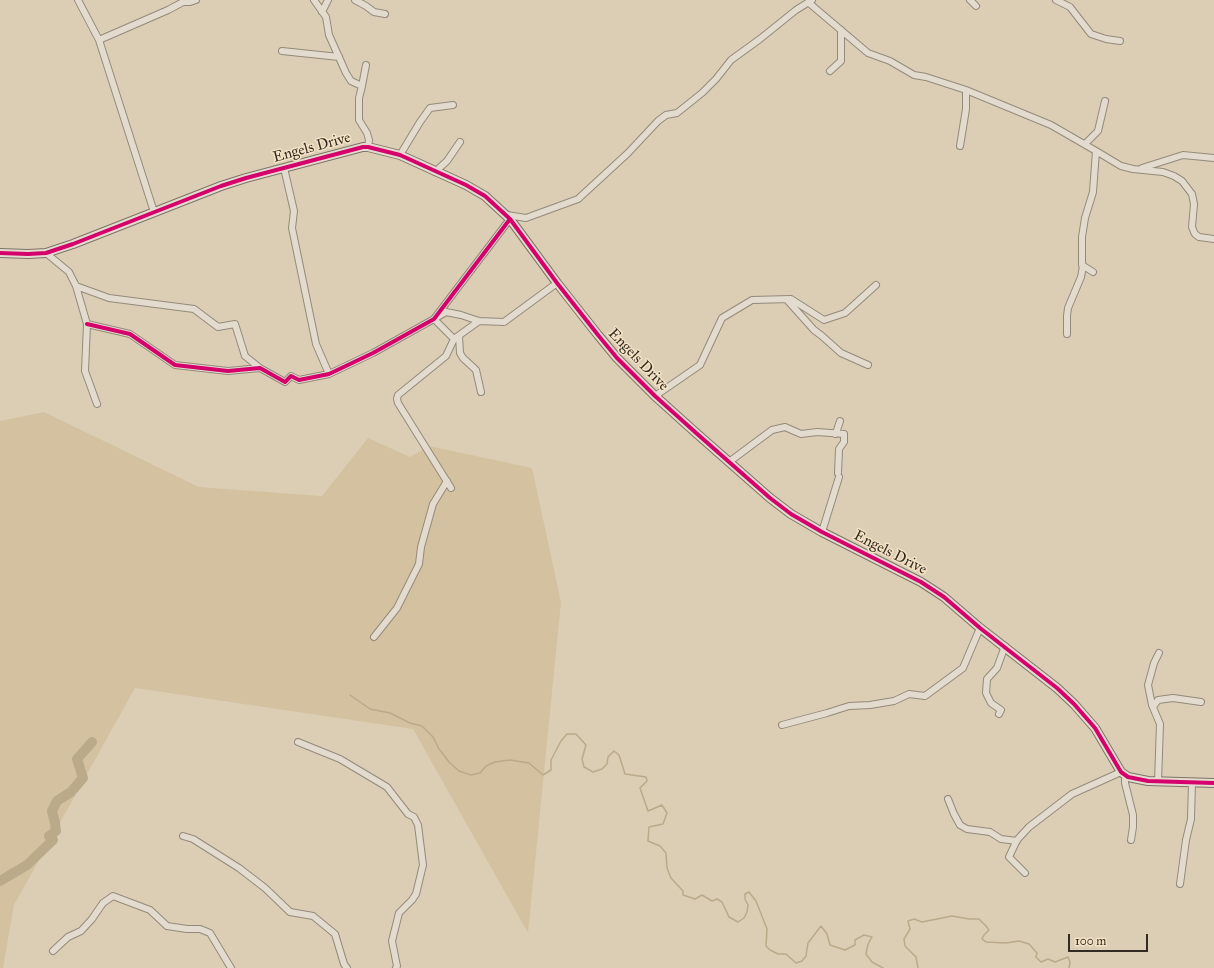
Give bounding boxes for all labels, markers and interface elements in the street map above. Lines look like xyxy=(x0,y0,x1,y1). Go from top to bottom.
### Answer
street label: Engels Drive xyxy=(271,129,353,167)
street label: Engels Drive xyxy=(604,325,672,395)
street label: Engels Drive xyxy=(850,527,930,579)
scale bar xyxy=(1070,926,1150,952)
text: 100 m xyxy=(1075,934,1106,948)

